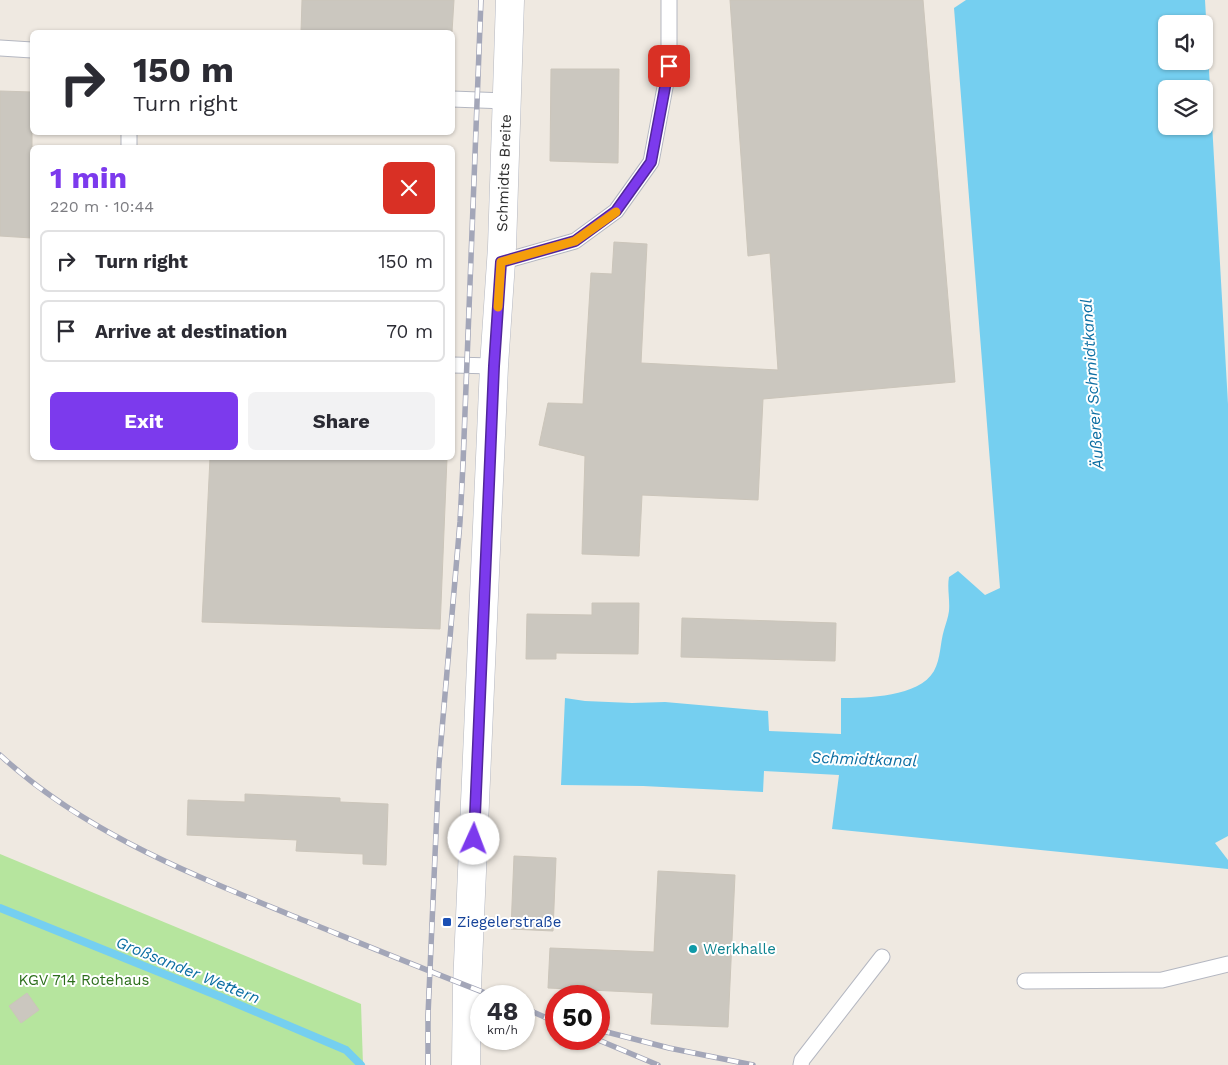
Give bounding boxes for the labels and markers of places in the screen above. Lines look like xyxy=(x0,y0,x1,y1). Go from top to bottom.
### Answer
pin xyxy=(648,45,690,87)
place label: Ziegelerstraße xyxy=(457,913,561,931)
marker: Ziegelerstraße xyxy=(441,916,453,928)
place label: Werkhalle xyxy=(703,940,776,958)
marker: Werkhalle xyxy=(687,943,699,955)

